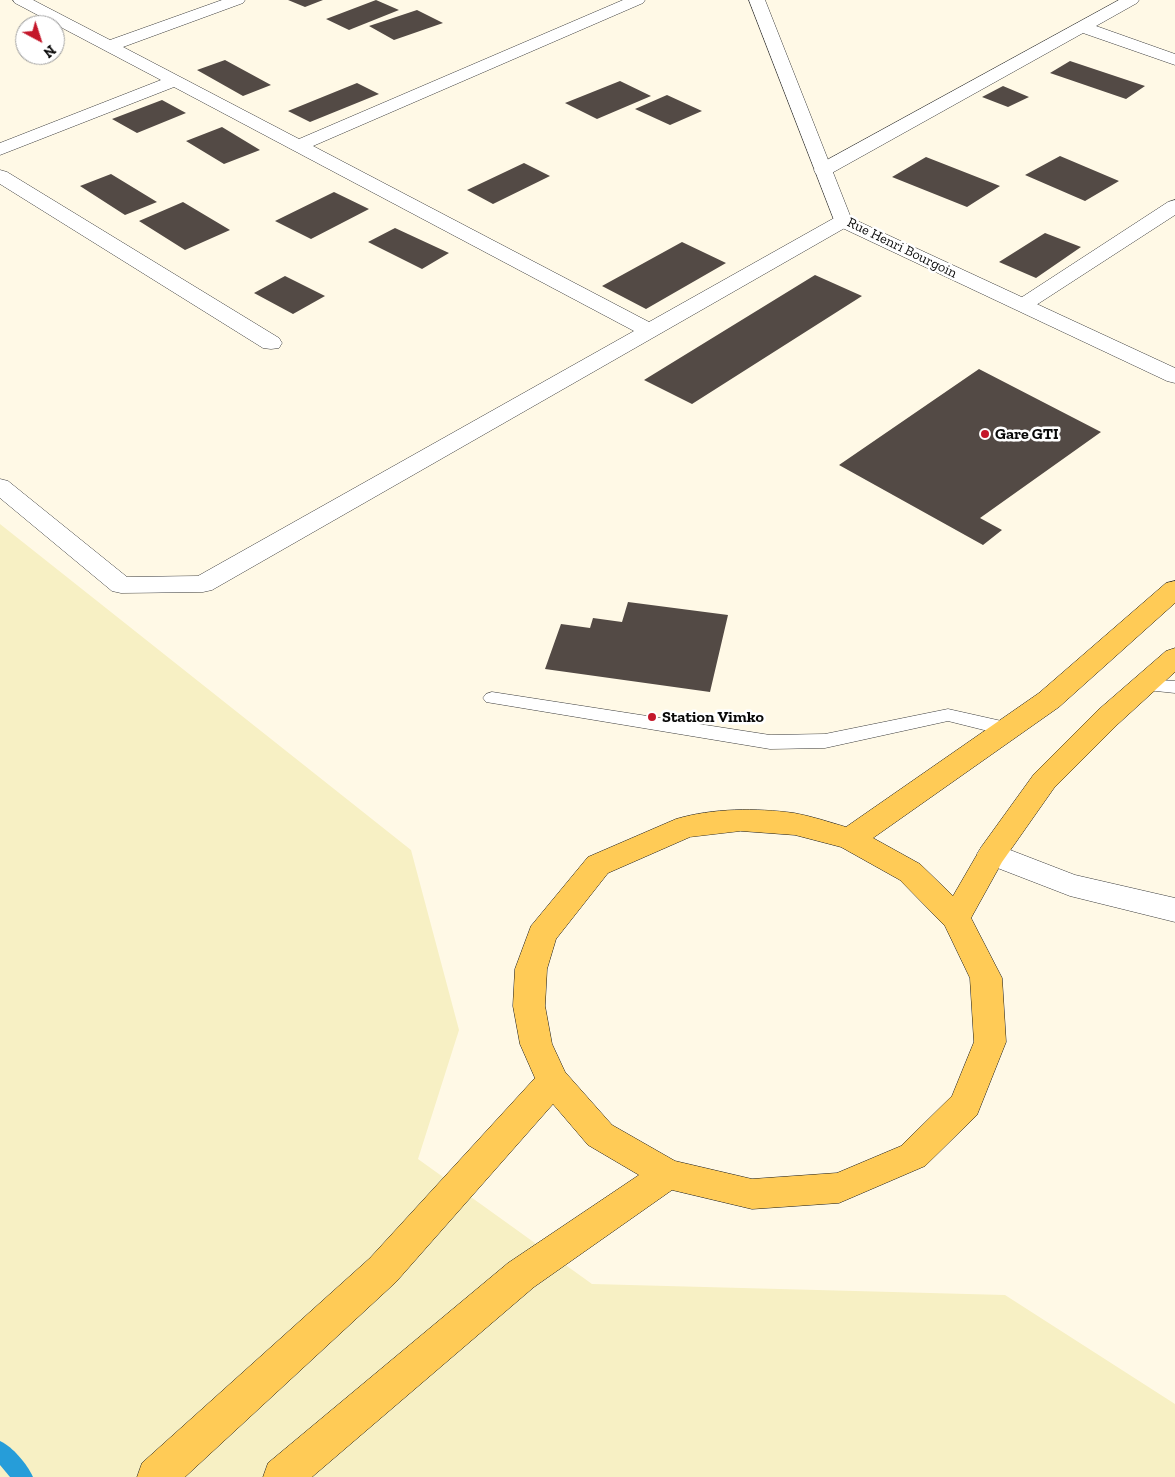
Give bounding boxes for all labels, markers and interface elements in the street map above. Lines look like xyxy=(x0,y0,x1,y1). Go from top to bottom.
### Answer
north arrow xyxy=(15,15,65,65)
text: N xyxy=(40,41,59,61)
street label: Rue Henri Bourgoin xyxy=(844,214,960,282)
place label: Gare GTI xyxy=(995,424,1059,444)
marker: Gare GTI xyxy=(979,428,991,440)
place label: Station Vimko xyxy=(662,707,764,727)
marker: Station Vimko xyxy=(646,711,658,723)

